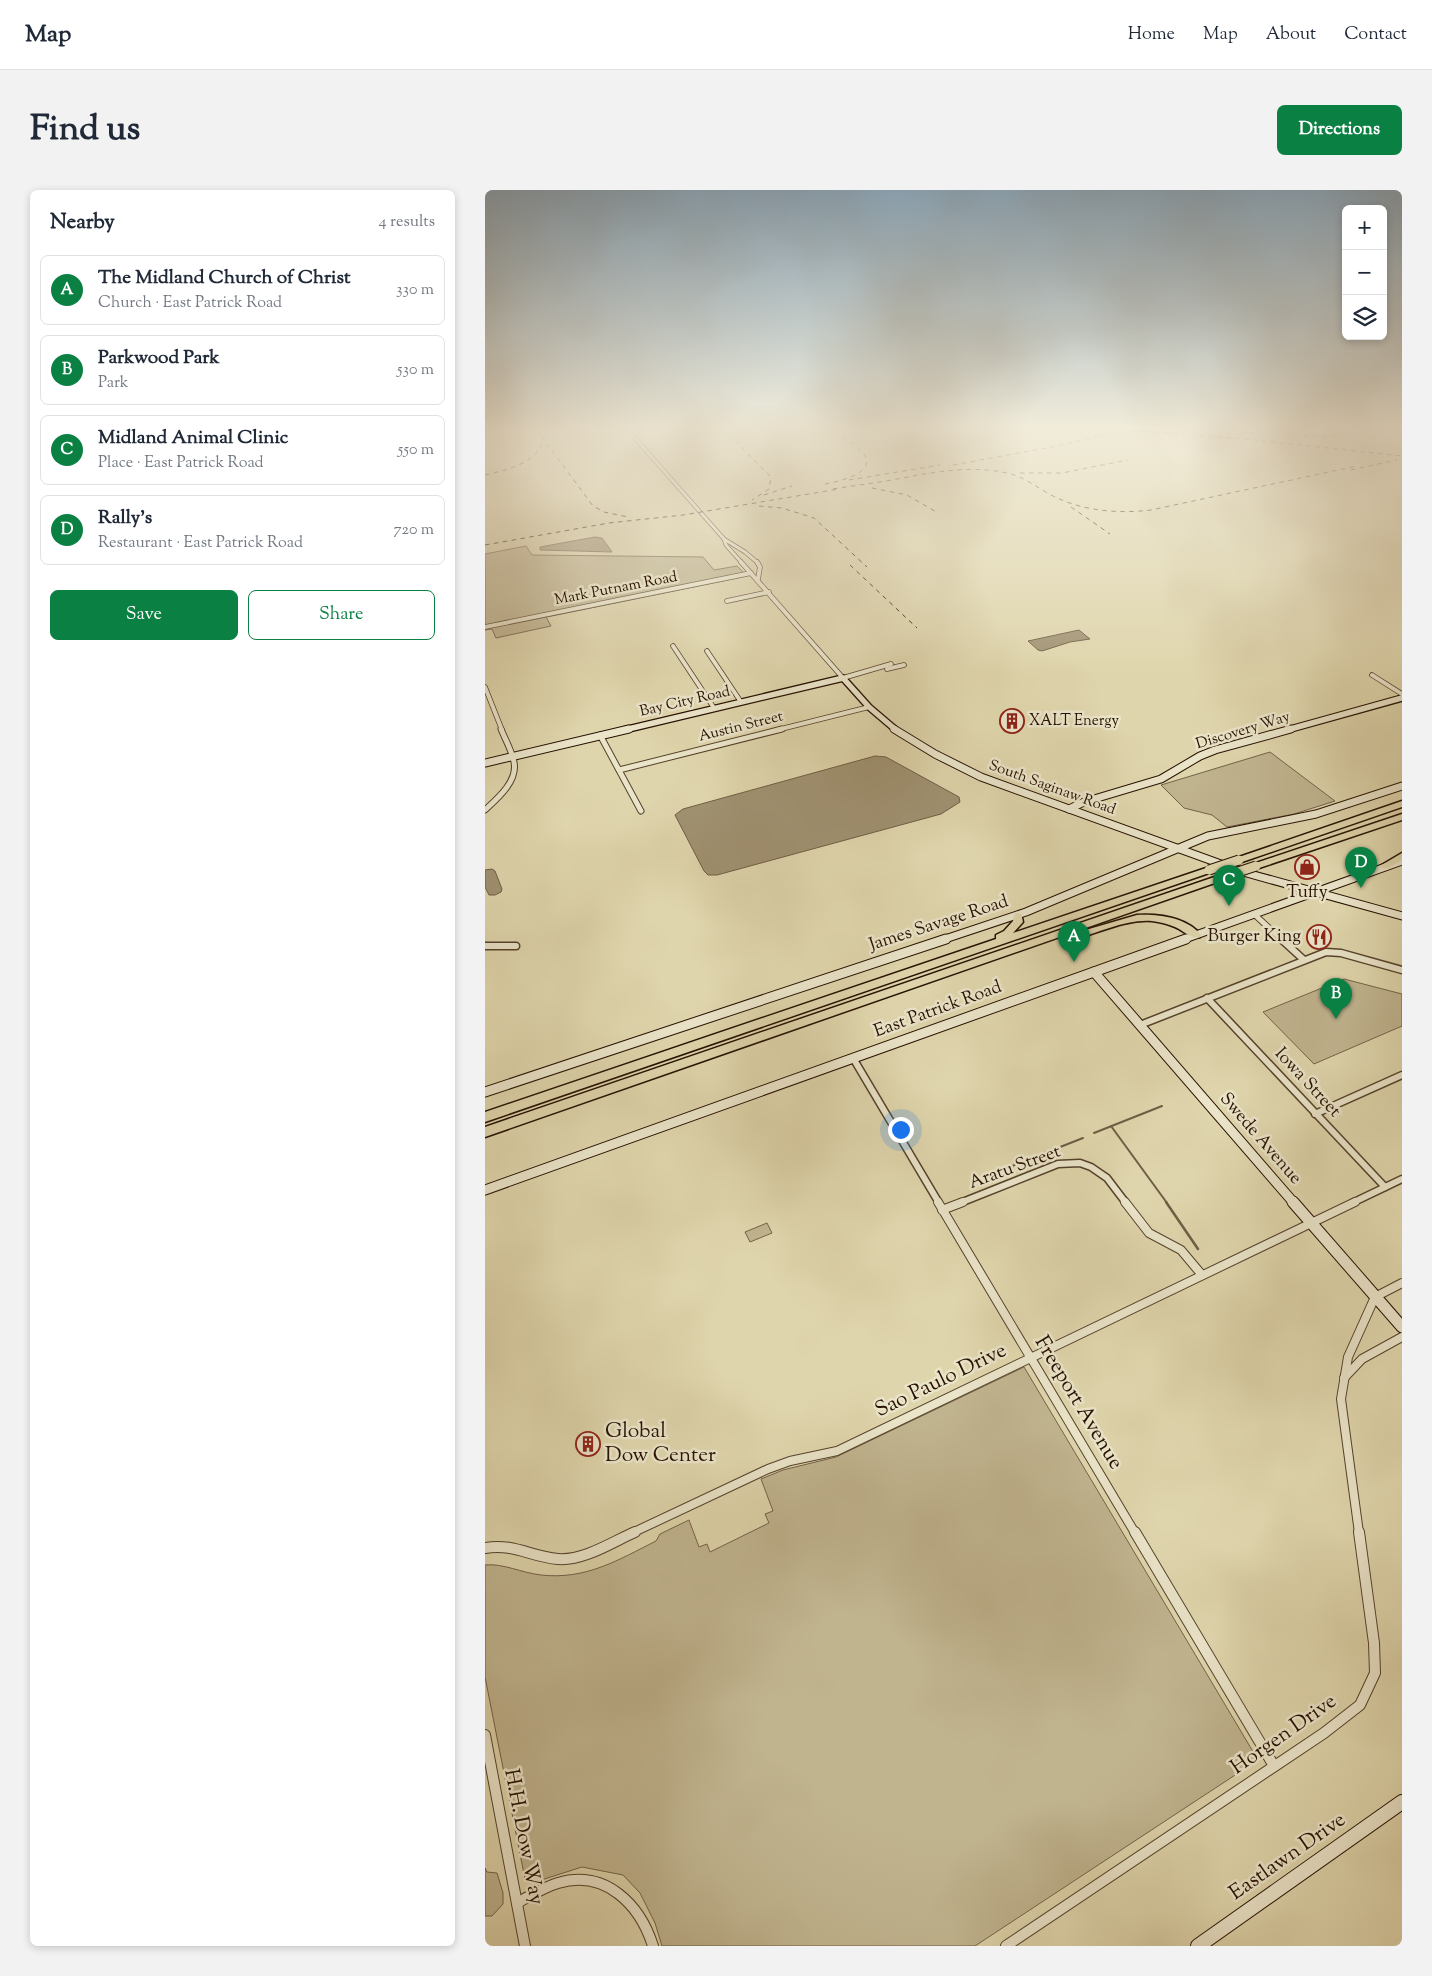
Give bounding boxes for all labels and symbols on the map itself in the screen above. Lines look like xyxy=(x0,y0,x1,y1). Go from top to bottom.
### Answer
street label: Mark Putnam Road xyxy=(553,567,680,611)
street label: Bay City Road xyxy=(638,681,733,723)
street label: Austin Street xyxy=(697,706,785,748)
street label: Discovery Way xyxy=(1193,707,1293,755)
building icon: XALT Energy xyxy=(999,708,1025,734)
place label: XALT Energy xyxy=(1029,711,1120,732)
street label: South Saginaw Road xyxy=(986,755,1119,821)
pin: D xyxy=(1345,847,1377,888)
shop icon: Tuffy xyxy=(1294,854,1320,880)
pin: C xyxy=(1213,865,1245,906)
place label: Tuffy xyxy=(1286,880,1328,906)
street label: James Savage Road xyxy=(865,889,1012,959)
pin: A xyxy=(1058,921,1090,962)
place label: Burger King xyxy=(1207,924,1301,950)
restaurant icon: Burger King xyxy=(1306,924,1332,950)
street label: East Patrick Road xyxy=(870,975,1006,1045)
pin: B xyxy=(1320,978,1352,1019)
street label: Iowa Street xyxy=(1268,1042,1346,1124)
street label: Swede Avenue xyxy=(1213,1087,1307,1191)
your location xyxy=(888,1117,914,1143)
street label: Aratu Street xyxy=(965,1139,1065,1197)
street label: Freeport Avenue xyxy=(1026,1330,1130,1476)
street label: Sao Paulo Drive xyxy=(870,1336,1012,1426)
place label: Global Dow Center xyxy=(605,1417,716,1471)
building icon: Global Dow Center xyxy=(575,1431,601,1457)
street label: Horgen Drive xyxy=(1225,1687,1343,1783)
street label: H.H. Dow Way xyxy=(495,1766,551,1908)
street label: Eastlawn Drive xyxy=(1224,1806,1352,1908)

